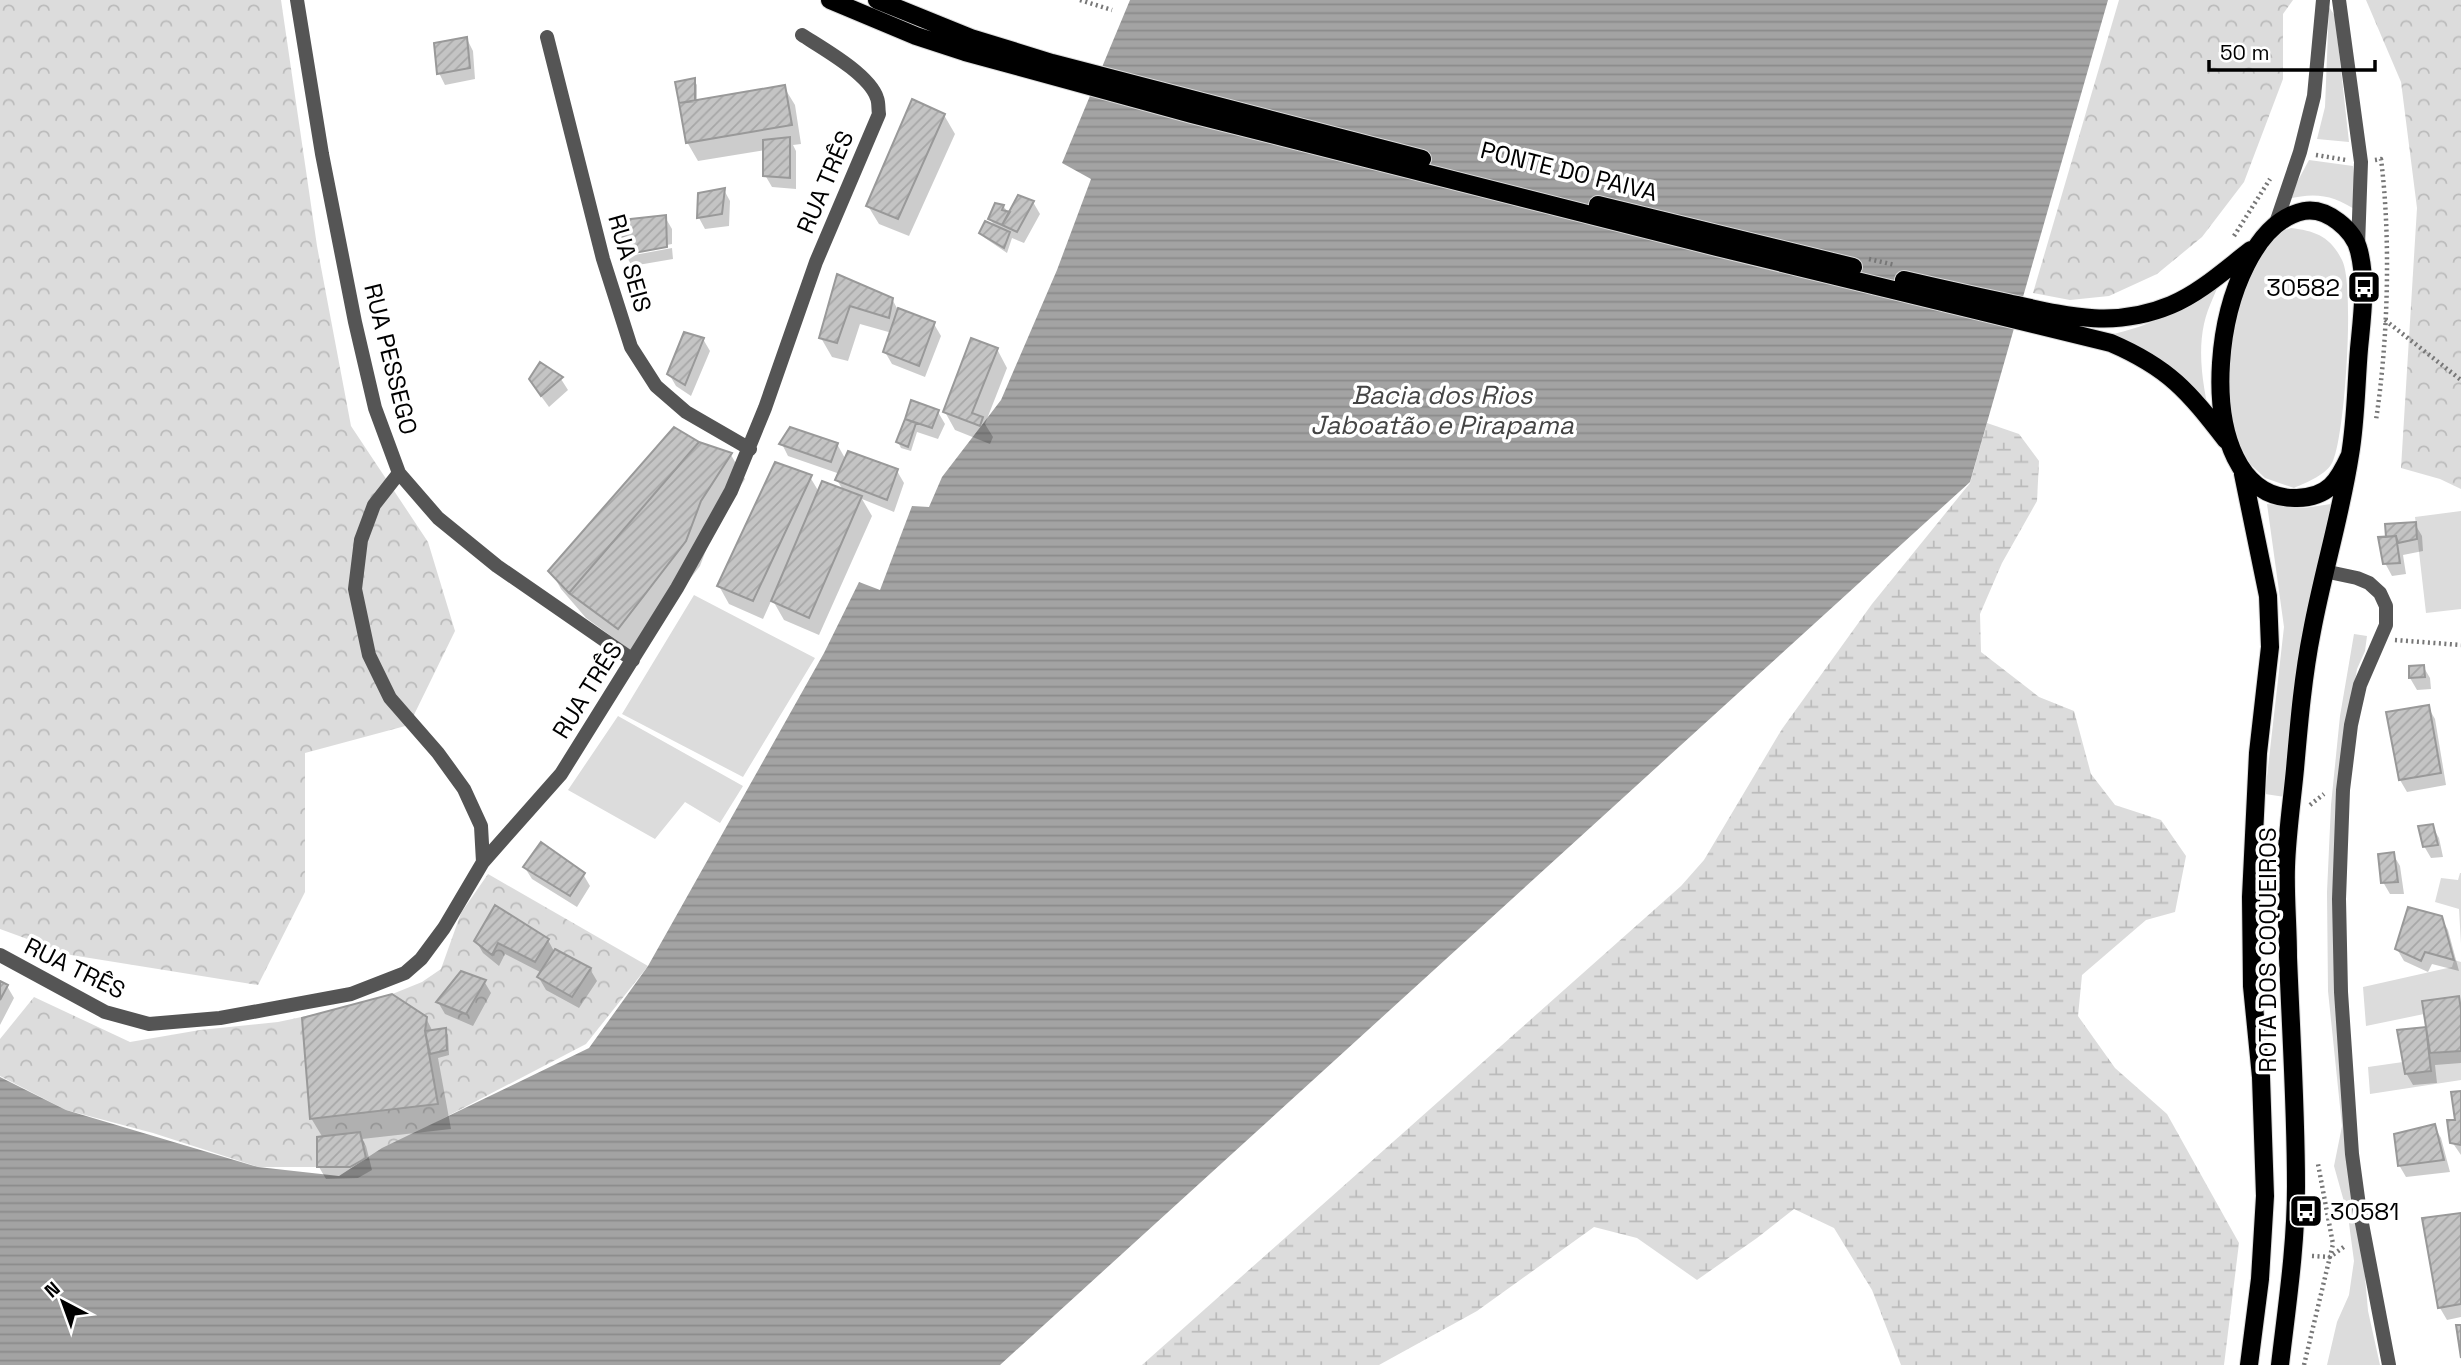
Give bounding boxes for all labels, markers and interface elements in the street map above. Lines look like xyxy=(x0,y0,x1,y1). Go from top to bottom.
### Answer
scale bar xyxy=(2209,28,2375,72)
text: 50 m xyxy=(2220,39,2270,66)
street label: RUA TRÊS xyxy=(790,126,860,238)
street label: PONTE DO PAIVA xyxy=(1477,134,1661,208)
street label: RUA SEIS xyxy=(601,210,659,316)
bus stop icon: 30582 xyxy=(2345,268,2383,306)
place label: 30582 xyxy=(2266,272,2340,303)
street label: RUA PESSEGO xyxy=(357,280,425,438)
water label: Bacia dos Rios Jaboatão e Pirapama xyxy=(1310,378,1575,442)
street label: RUA TRÊS xyxy=(545,636,629,744)
street label: ROTA DOS COQUEIROS xyxy=(2252,827,2283,1073)
street label: RUA TRÊS xyxy=(19,930,131,1006)
bus stop icon: 30581 xyxy=(2287,1192,2325,1230)
place label: 30581 xyxy=(2330,1196,2399,1227)
north arrow xyxy=(28,1267,98,1337)
text: N xyxy=(39,1276,65,1303)

